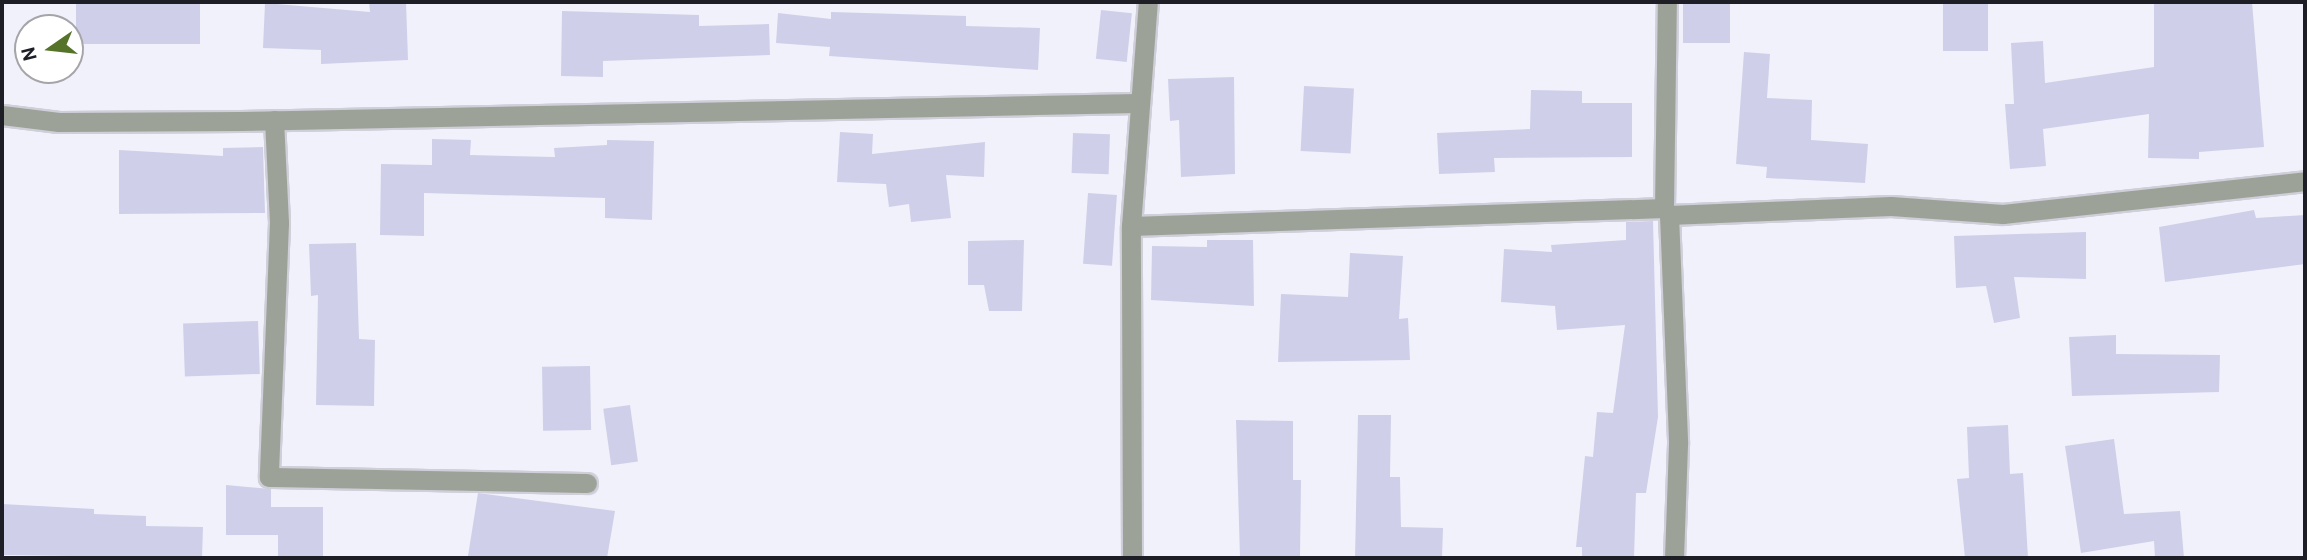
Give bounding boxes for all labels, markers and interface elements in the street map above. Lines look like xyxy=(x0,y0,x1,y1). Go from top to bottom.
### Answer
north arrow xyxy=(14,14,84,84)
text: N xyxy=(17,44,44,63)

